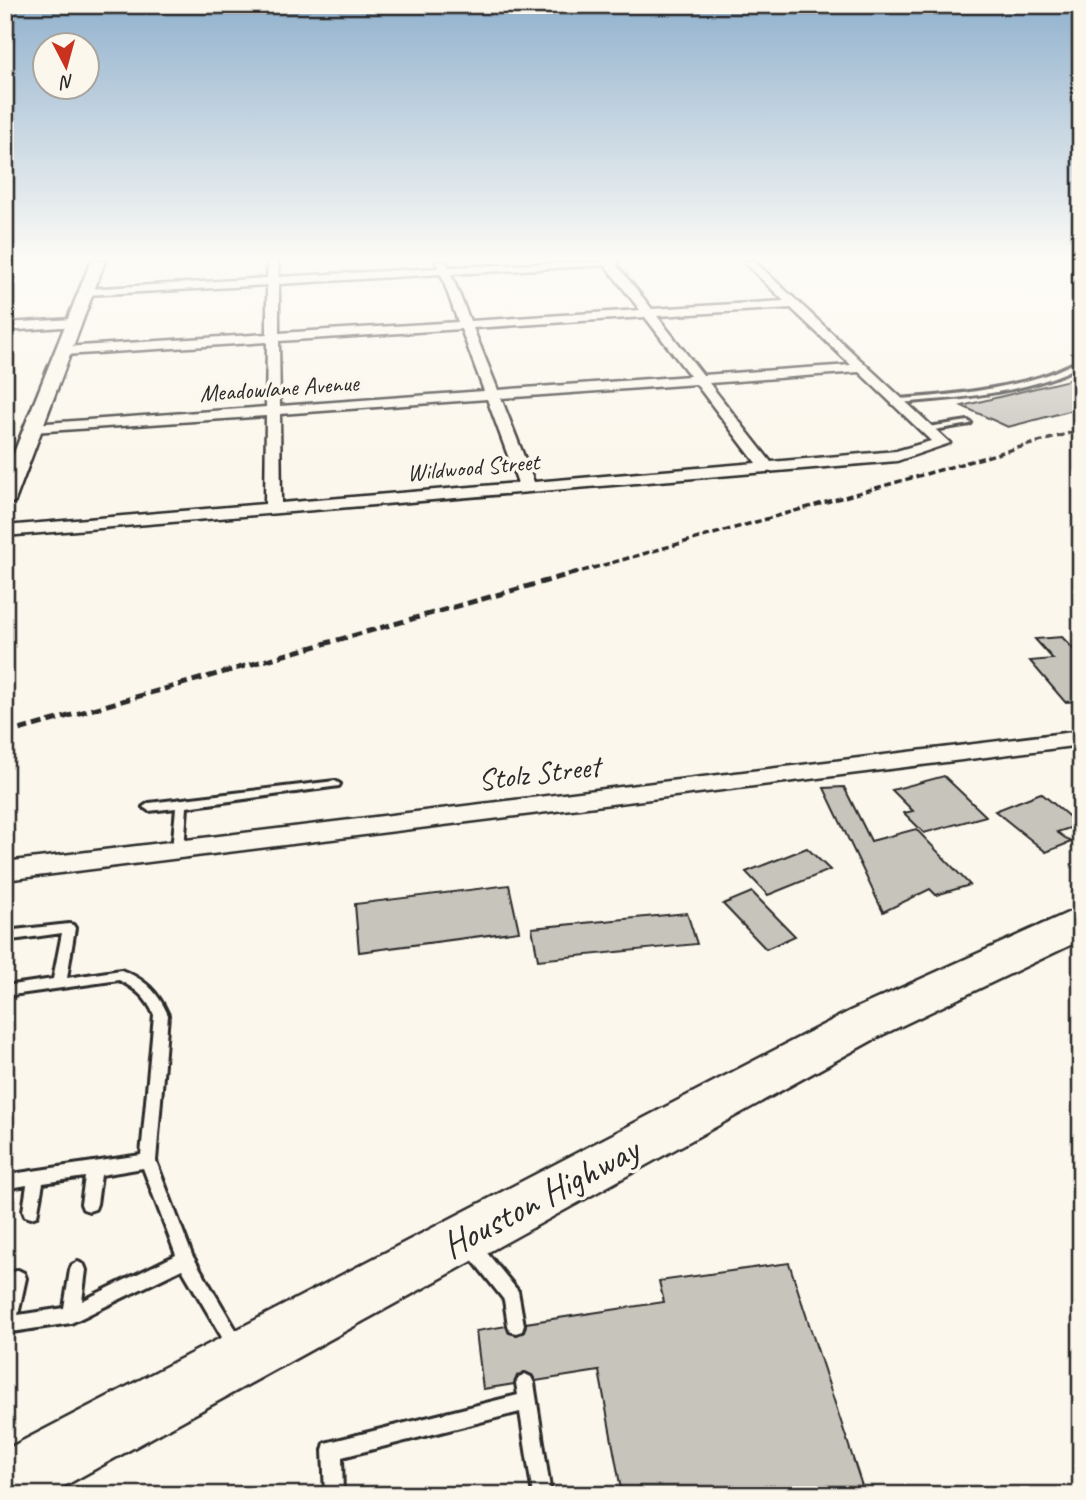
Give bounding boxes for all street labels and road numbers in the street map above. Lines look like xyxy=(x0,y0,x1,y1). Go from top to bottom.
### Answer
street label: Meadowlane Avenue xyxy=(199,367,362,409)
street label: Wildwood Street xyxy=(406,446,542,488)
street label: Stolz Street xyxy=(476,746,606,799)
street label: Houston Highway xyxy=(434,1124,649,1268)

